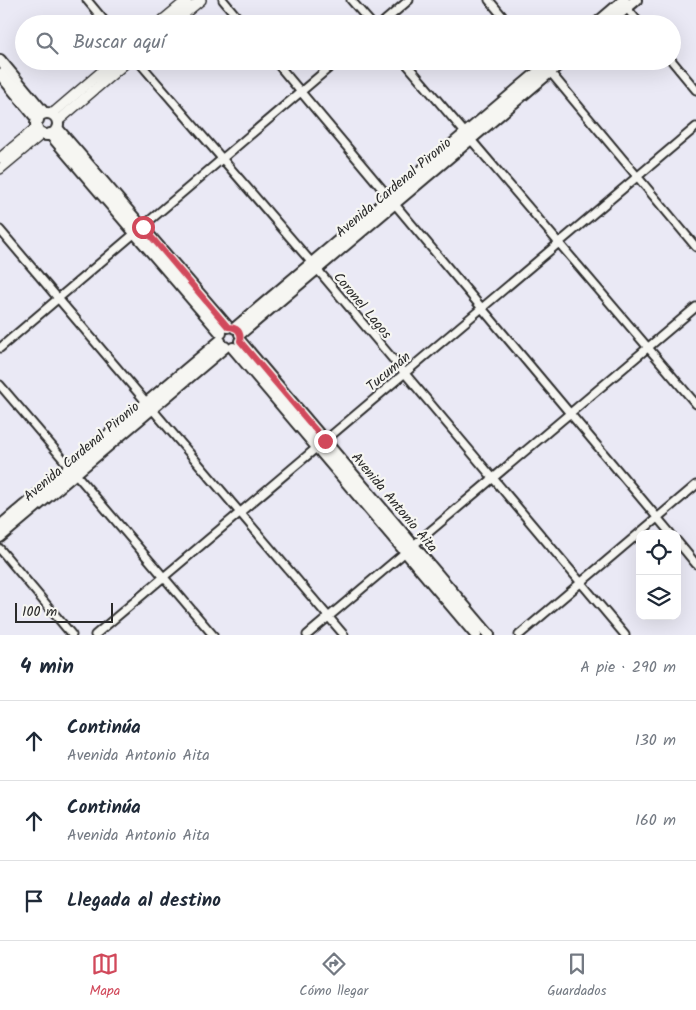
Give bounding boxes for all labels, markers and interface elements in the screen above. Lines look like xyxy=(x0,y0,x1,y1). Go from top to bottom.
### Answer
search box xyxy=(15,15,681,70)
text: Buscar aquí xyxy=(73,28,165,58)
icon: search xyxy=(33,29,61,57)
street label: Avenida Cardenal Pironio xyxy=(331,133,457,243)
route start xyxy=(132,216,155,239)
street label: Coronel Lagos xyxy=(328,267,397,344)
street label: Tucumán xyxy=(361,346,416,397)
street label: Avenida Cardenal Pironio xyxy=(19,397,145,507)
route end xyxy=(314,430,337,453)
street label: Avenida Antonio Aita xyxy=(346,448,443,558)
map controls xyxy=(636,530,681,620)
button: locate xyxy=(636,530,681,575)
button: layers xyxy=(636,575,681,620)
scale bar xyxy=(15,600,112,623)
text: 100 m xyxy=(22,601,57,623)
text: 4 min xyxy=(20,651,74,684)
text: A pie · 290 m xyxy=(580,655,676,680)
text: Continúa xyxy=(67,713,141,743)
icon: ahead xyxy=(20,727,48,755)
text: 130 m xyxy=(635,728,676,753)
text: Avenida Antonio Aita xyxy=(67,743,210,768)
text: Continúa xyxy=(67,793,141,823)
icon: ahead xyxy=(20,807,48,835)
text: 160 m xyxy=(635,808,676,833)
text: Avenida Antonio Aita xyxy=(67,823,210,848)
text: Llegada al destino xyxy=(67,886,221,916)
icon: arrive xyxy=(20,887,48,915)
tab: Mapa xyxy=(89,950,120,1002)
tab: Cómo llegar xyxy=(299,950,368,1002)
tab: Guardados xyxy=(547,950,607,1002)

